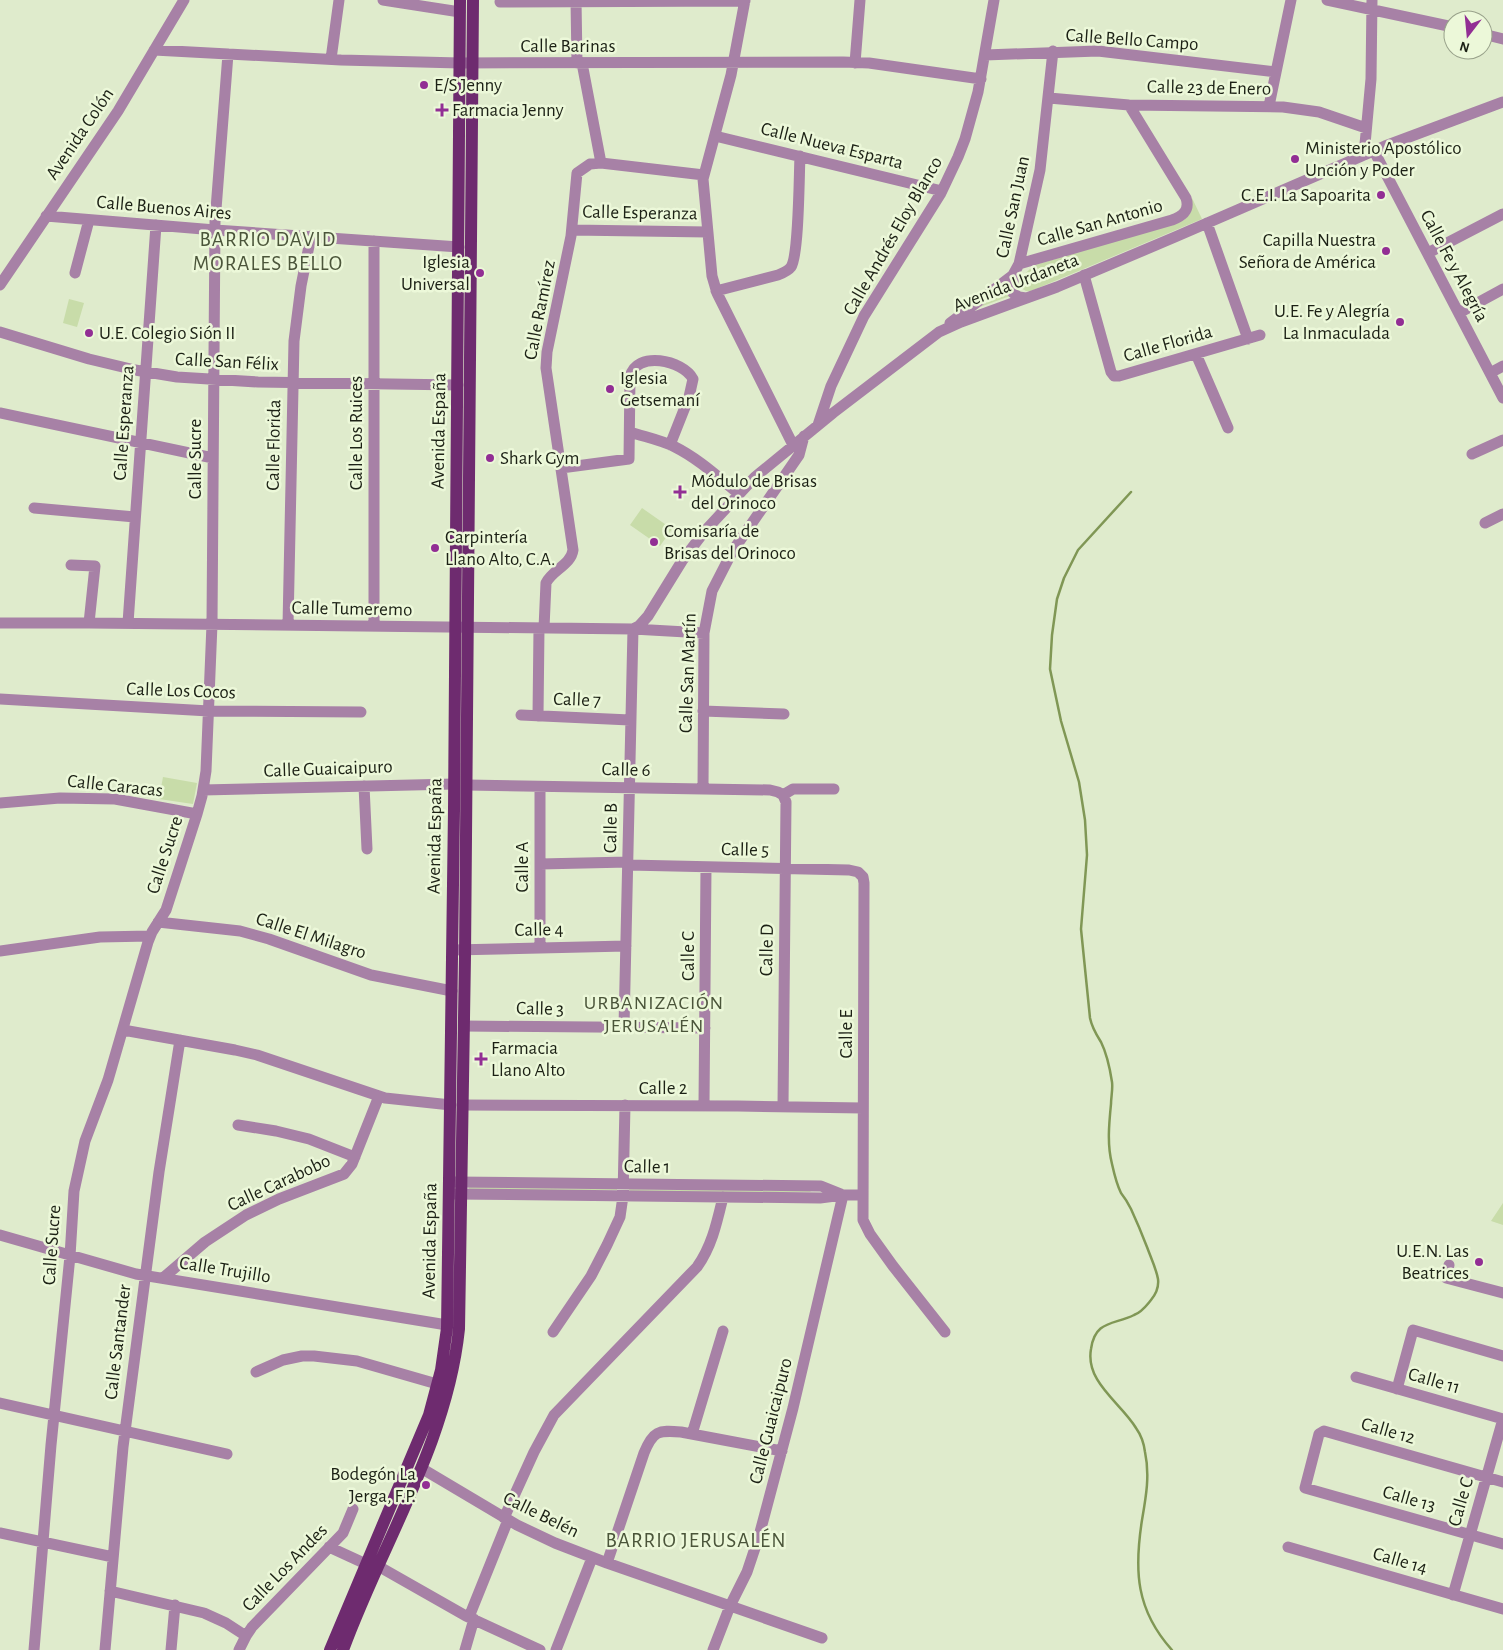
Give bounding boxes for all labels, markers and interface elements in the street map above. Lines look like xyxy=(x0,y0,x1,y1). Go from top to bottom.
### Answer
north arrow xyxy=(1443,10,1493,60)
street label: Calle Bello Campo xyxy=(1065,26,1199,54)
street label: Calle Barinas xyxy=(520,37,616,56)
text: N xyxy=(1458,38,1471,55)
place label: E/S Jenny xyxy=(434,76,502,95)
street label: Calle 23 de Enero xyxy=(1147,77,1271,99)
marker: E/S Jenny xyxy=(418,79,430,91)
street label: Avenida Colón xyxy=(43,85,117,183)
place label: Farmacia Jenny xyxy=(452,101,564,120)
marker: Farmacia Jenny xyxy=(436,104,448,116)
street label: Calle Nueva Esparta xyxy=(759,119,905,173)
place label: Ministerio Apostólico Unción y Poder xyxy=(1305,139,1461,180)
marker: Ministerio Apostólico Unción y Poder xyxy=(1289,153,1301,165)
street label: Calle Andrés Eloy Blanco xyxy=(840,154,946,318)
street label: Calle San Juan xyxy=(993,154,1033,260)
place label: C.E.I. La Sapoarita xyxy=(1241,186,1371,205)
marker: C.E.I. La Sapoarita xyxy=(1375,189,1387,201)
street label: Calle Buenos Aires xyxy=(96,193,232,223)
street label: Calle San Antonio xyxy=(1035,196,1165,250)
street label: Calle Esperanza xyxy=(582,202,698,224)
street label: Calle Fe y Alegría xyxy=(1417,207,1492,325)
district label: BARRIO DAVID MORALES BELLO xyxy=(193,229,343,274)
place label: Capilla Nuestra Señora de América xyxy=(1239,231,1376,272)
marker: Capilla Nuestra Señora de América xyxy=(1380,245,1392,257)
street label: Avenida Urdaneta xyxy=(951,250,1082,316)
place label: Iglesia Universal xyxy=(401,253,470,294)
street label: Calle Ramírez xyxy=(521,258,559,361)
marker: Iglesia Universal xyxy=(474,267,486,279)
place label: U.E. Fe y Alegría La Inmaculada xyxy=(1274,302,1390,343)
marker: U.E. Fe y Alegría La Inmaculada xyxy=(1394,316,1406,328)
street label: Calle Florida xyxy=(1121,322,1215,366)
place label: U.E. Colegio Sión II xyxy=(99,324,235,343)
marker: U.E. Colegio Sión II xyxy=(83,327,95,339)
street label: Calle San Félix xyxy=(175,350,279,374)
street label: Calle Esperanza xyxy=(110,365,138,481)
place label: Iglesia Getsemaní xyxy=(620,369,700,410)
street label: Avenida España xyxy=(428,372,450,489)
street label: Calle Los Ruices xyxy=(347,376,366,490)
marker: Iglesia Getsemaní xyxy=(604,383,616,395)
street label: Calle Florida xyxy=(264,399,284,491)
street label: Calle Sucre xyxy=(186,419,205,499)
place label: Shark Gym xyxy=(500,449,580,468)
marker: Shark Gym xyxy=(484,452,496,464)
place label: Módulo de Brisas del Orinoco xyxy=(691,472,817,513)
marker: Módulo de Brisas del Orinoco xyxy=(673,485,687,499)
place label: Comisaría de Brisas del Orinoco xyxy=(664,522,796,563)
place label: Carpintería Llano Alto, C.A. xyxy=(445,528,555,569)
marker: Comisaría de Brisas del Orinoco xyxy=(648,536,660,548)
marker: Carpintería Llano Alto, C.A. xyxy=(429,542,441,554)
street label: Calle Tumeremo xyxy=(291,598,413,620)
street label: Calle San Martín xyxy=(676,613,700,733)
street label: Calle Los Cocos xyxy=(126,680,236,702)
street label: Calle 7 xyxy=(553,690,601,710)
street label: Calle Guaicaipuro xyxy=(263,757,393,781)
street label: Calle 6 xyxy=(601,760,651,780)
street label: Calle Caracas xyxy=(66,772,164,800)
street label: Avenida España xyxy=(424,777,446,894)
street label: Calle B xyxy=(601,803,621,853)
street label: Calle Sucre xyxy=(144,814,186,896)
street label: Calle 5 xyxy=(721,840,769,860)
street label: Calle A xyxy=(513,842,532,892)
street label: Calle El Milagro xyxy=(254,909,368,963)
street label: Calle 4 xyxy=(514,920,564,940)
street label: Calle D xyxy=(757,924,777,976)
street label: Calle C xyxy=(679,931,698,981)
district label: URBANIZACIÓN JERUSALÉN xyxy=(584,992,724,1036)
street label: Calle 3 xyxy=(516,999,564,1019)
street label: Calle E xyxy=(837,1009,856,1059)
place label: Farmacia Llano Alto xyxy=(491,1039,565,1080)
marker: Farmacia Llano Alto xyxy=(475,1053,487,1065)
street label: Calle 2 xyxy=(639,1079,688,1098)
street label: Calle Carabobo xyxy=(225,1151,333,1215)
street label: Calle 1 xyxy=(624,1157,670,1177)
street label: Avenida España xyxy=(419,1182,441,1299)
street label: Calle Sucre xyxy=(40,1204,64,1286)
place label: U.E.N. Las Beatrices xyxy=(1396,1242,1469,1283)
street label: Calle Trujillo xyxy=(178,1253,272,1287)
marker: U.E.N. Las Beatrices xyxy=(1473,1256,1485,1268)
street label: Calle Santander xyxy=(101,1283,135,1401)
street label: Calle Guaicaipuro xyxy=(746,1356,796,1486)
street label: Calle 11 xyxy=(1406,1365,1462,1397)
street label: Calle 12 xyxy=(1359,1414,1417,1448)
place label: Bodegón La Jerga, F.P. xyxy=(330,1465,416,1506)
street label: Calle C xyxy=(1445,1475,1477,1529)
marker: Bodegón La Jerga, F.P. xyxy=(420,1479,432,1491)
street label: Calle 13 xyxy=(1380,1482,1438,1516)
street label: Calle Belén xyxy=(500,1488,582,1542)
street label: Calle Los Andes xyxy=(239,1521,331,1615)
district label: BARRIO JERUSALÉN xyxy=(605,1528,787,1551)
street label: Calle 14 xyxy=(1371,1544,1429,1578)

